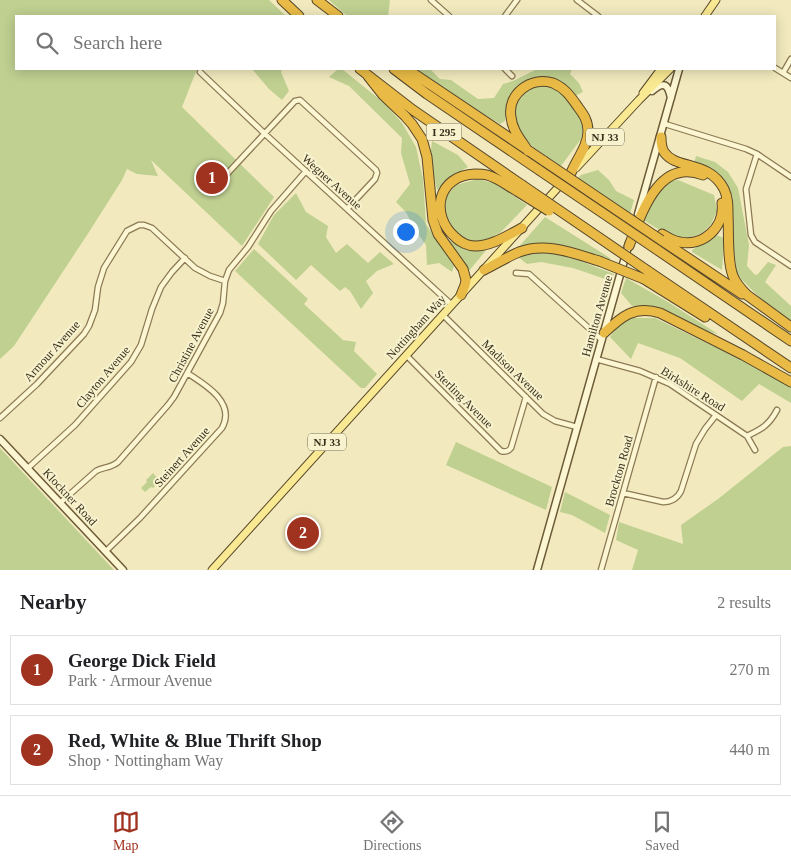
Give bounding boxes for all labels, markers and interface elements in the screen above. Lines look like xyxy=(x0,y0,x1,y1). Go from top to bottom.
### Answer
search box xyxy=(15,15,776,70)
icon: search xyxy=(33,29,61,57)
text: Search here xyxy=(73,32,162,53)
road number: I 295 xyxy=(426,124,462,140)
road number: NJ 33 xyxy=(586,128,624,146)
street label: Wegner Avenue xyxy=(299,151,365,213)
pin: 1 xyxy=(196,159,228,197)
your location xyxy=(393,219,419,245)
street label: Hamilton Avenue xyxy=(579,274,615,358)
street label: Nottingham Way xyxy=(383,292,449,362)
street label: Christine Avenue xyxy=(165,305,217,385)
street label: Armour Avenue xyxy=(21,318,83,384)
street label: Madison Avenue xyxy=(479,337,547,403)
street label: Clayton Avenue xyxy=(73,343,133,411)
street label: Birkshire Road xyxy=(658,364,728,414)
street label: Sterling Avenue xyxy=(432,367,496,431)
street label: Steinert Avenue xyxy=(151,424,213,490)
road number: NJ 33 xyxy=(308,434,346,451)
street label: Brockton Road xyxy=(602,434,636,508)
street label: Klockner Road xyxy=(40,466,100,528)
pin: 2 xyxy=(287,514,319,552)
text: Nearby xyxy=(20,590,87,614)
text: 2 results xyxy=(717,594,771,611)
text: George Dick Field xyxy=(68,650,216,671)
text: 1 xyxy=(33,661,41,678)
text: 270 m xyxy=(730,661,770,678)
text: Park · Armour Avenue xyxy=(68,672,212,689)
text: Red, White & Blue Thrift Shop xyxy=(68,730,322,751)
text: 2 xyxy=(33,741,41,758)
text: 440 m xyxy=(730,741,770,758)
text: Shop · Nottingham Way xyxy=(68,752,223,769)
tab: Map xyxy=(112,808,140,854)
tab: Directions xyxy=(363,808,422,854)
tab: Saved xyxy=(645,808,679,854)

